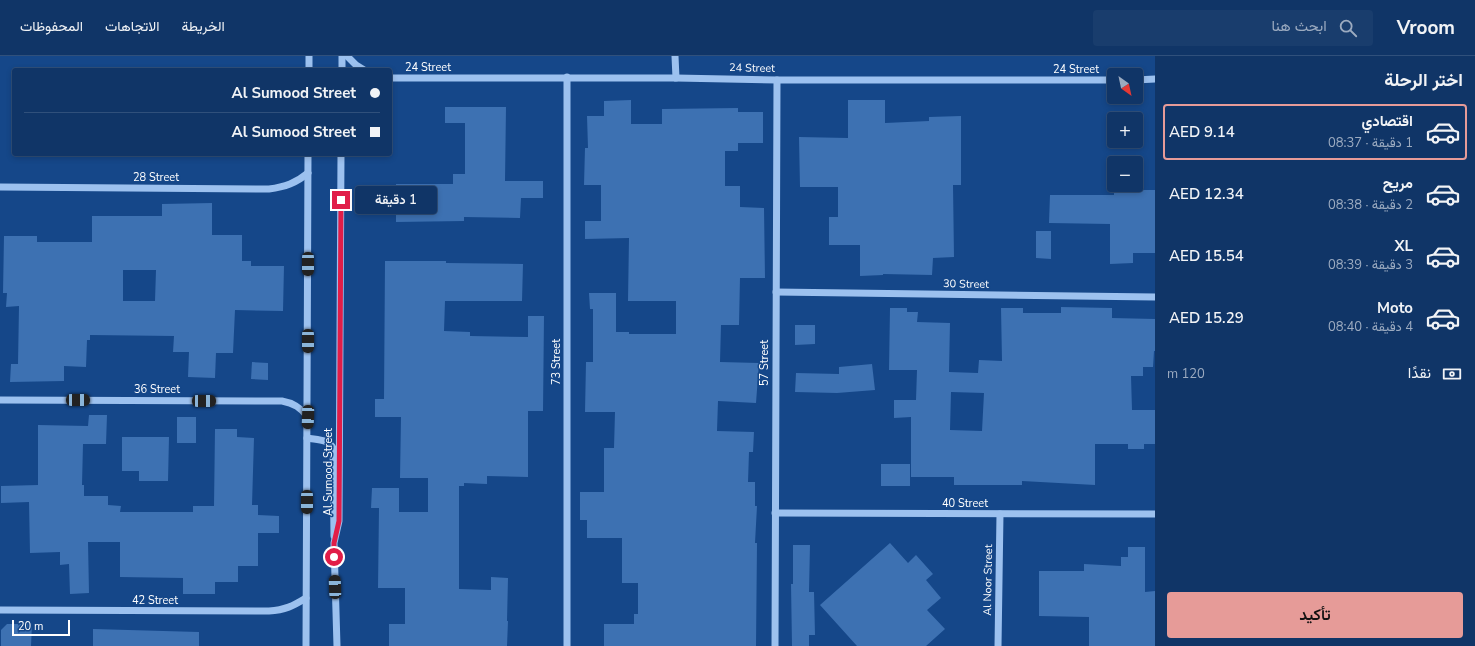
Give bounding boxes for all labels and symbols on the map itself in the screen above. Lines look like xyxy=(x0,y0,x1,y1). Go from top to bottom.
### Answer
street label: 24 Street xyxy=(405,60,451,75)
street label: 24 Street xyxy=(729,60,775,76)
street label: 24 Street xyxy=(1053,62,1099,77)
north arrow xyxy=(1107,68,1143,104)
street label: 28 Street xyxy=(133,170,179,185)
callout: 1 دقيقة xyxy=(355,186,437,214)
route end xyxy=(332,191,350,209)
car xyxy=(302,252,314,276)
street label: 30 Street xyxy=(943,276,989,292)
car xyxy=(302,329,314,353)
street label: 73 Street xyxy=(549,339,564,385)
street label: 57 Street xyxy=(757,340,772,386)
street label: 36 Street xyxy=(134,382,180,397)
car xyxy=(66,394,90,406)
car xyxy=(192,395,216,407)
car xyxy=(302,405,314,429)
street label: Al Sumood Street xyxy=(321,428,336,516)
car xyxy=(301,490,313,514)
street label: 40 Street xyxy=(942,496,988,511)
street label: Al Noor Street xyxy=(980,544,996,616)
route start xyxy=(325,548,343,566)
car xyxy=(329,575,341,599)
street label: 42 Street xyxy=(132,593,178,608)
scale bar xyxy=(12,618,70,637)

